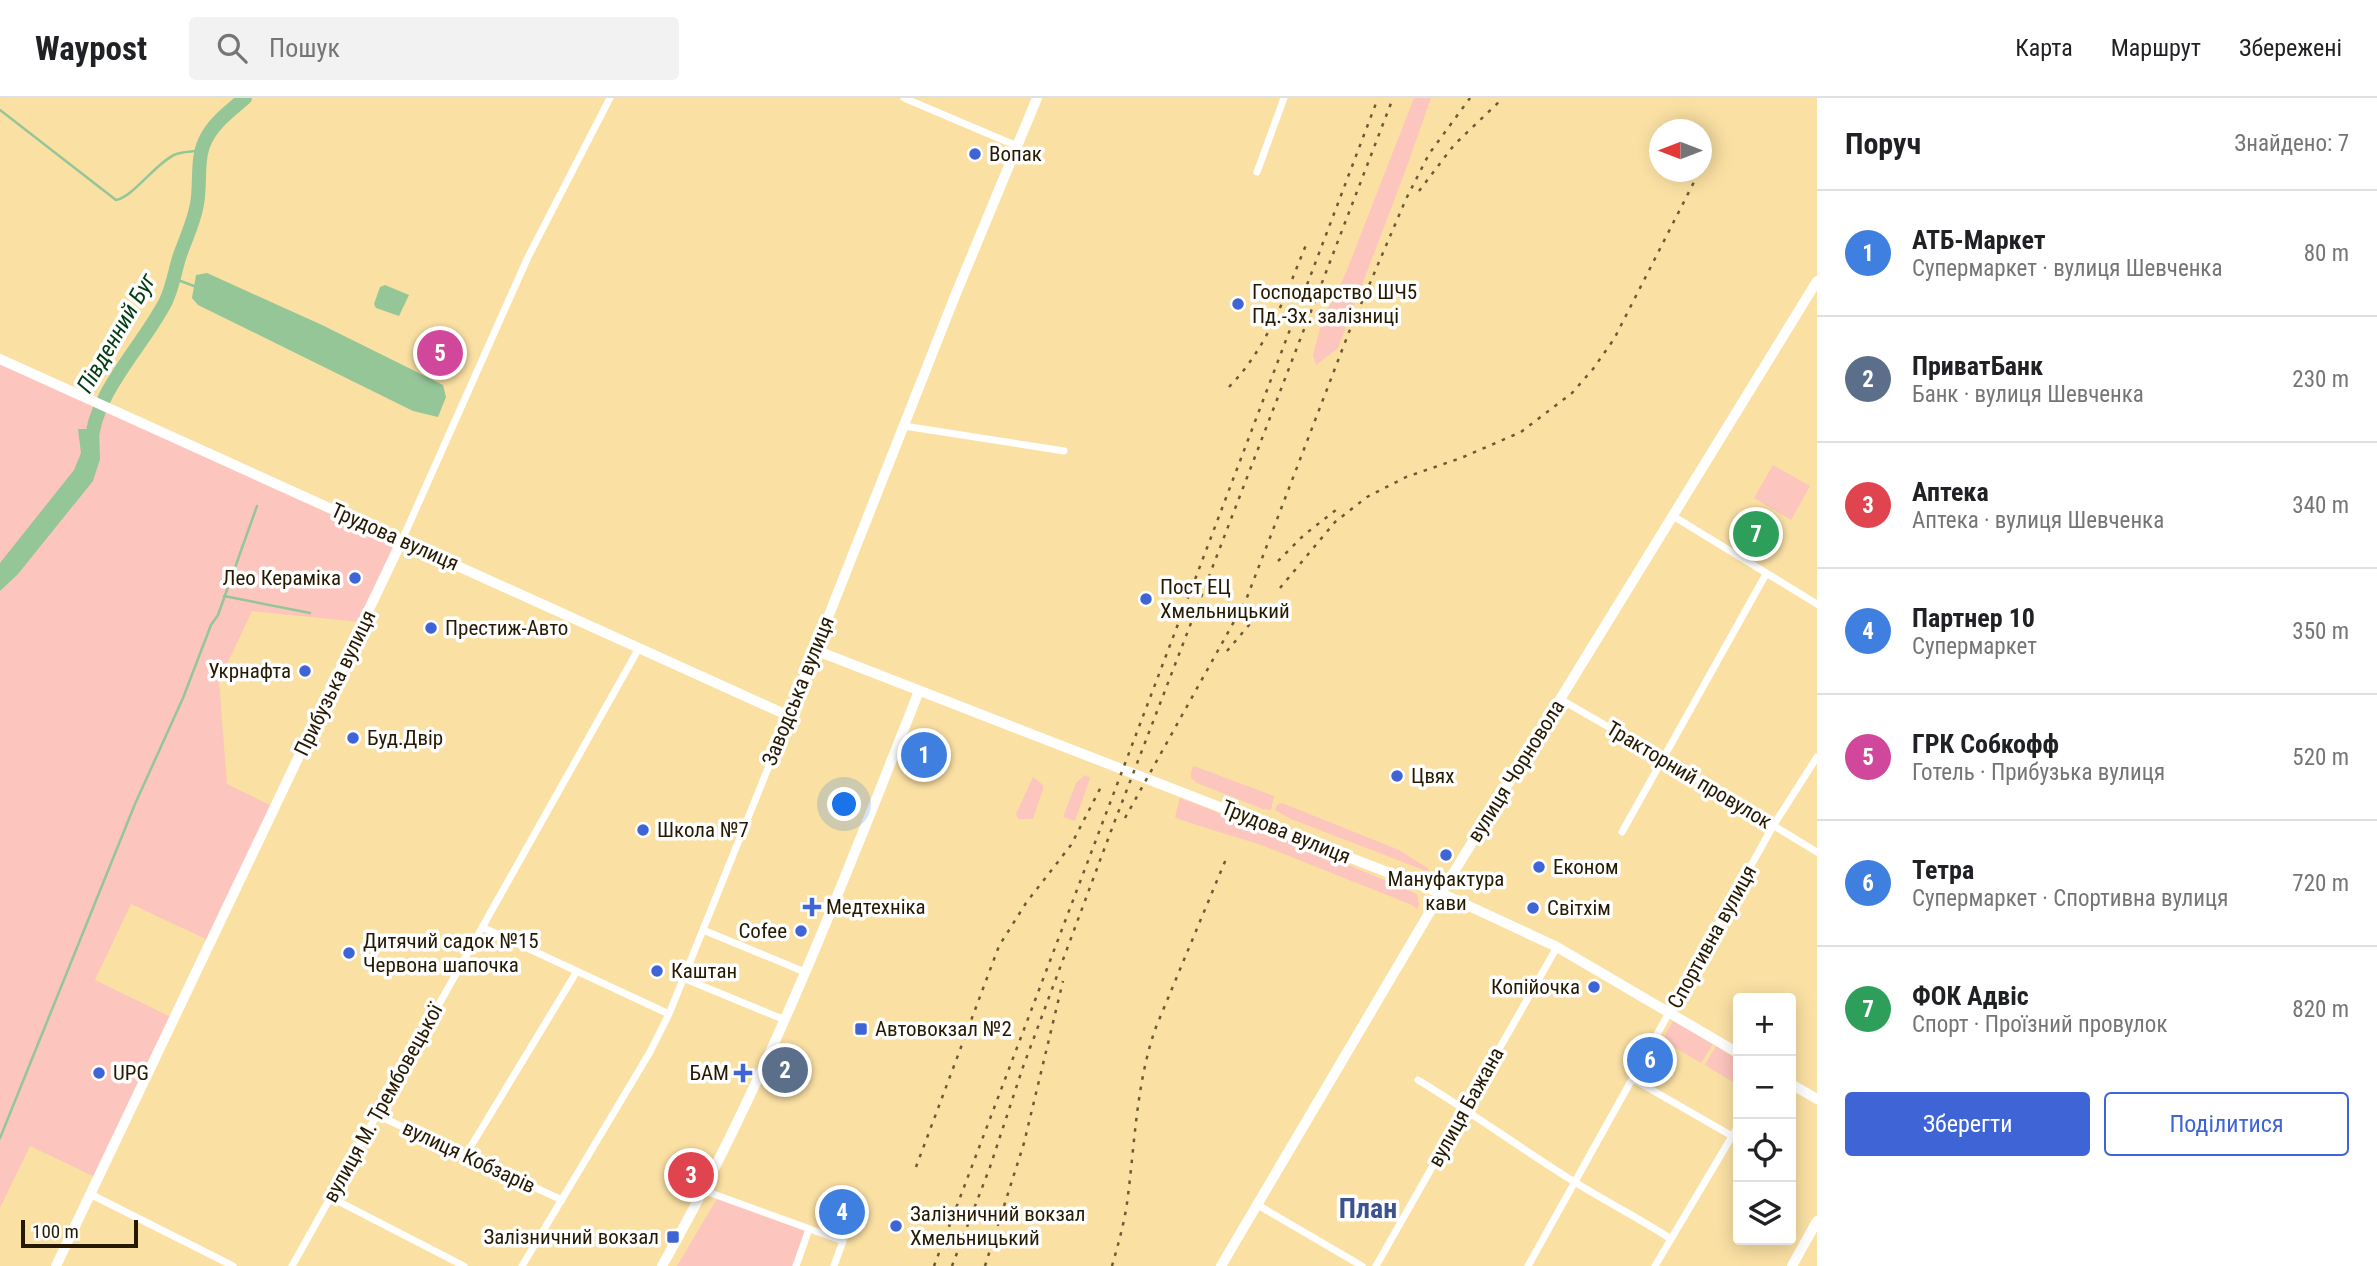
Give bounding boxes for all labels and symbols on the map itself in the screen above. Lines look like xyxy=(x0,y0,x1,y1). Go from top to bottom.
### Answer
north arrow xyxy=(1649,119,1712,182)
place label: Вопак xyxy=(989,142,1042,166)
marker: Вопак xyxy=(967,146,983,162)
water label: Південний Буг xyxy=(71,268,162,398)
place label: Господарство ШЧ5 Пд.-Зх. залізниці xyxy=(1252,280,1417,328)
marker: Господарство ШЧ5 Пд.-Зх. залізниці xyxy=(1230,296,1246,312)
pin: 5 xyxy=(417,327,463,379)
street label: Трудова вулиця xyxy=(328,498,462,576)
pin: 7 xyxy=(1733,508,1779,560)
place label: Лео Кераміка xyxy=(223,566,341,590)
marker: Лео Кераміка xyxy=(347,570,363,586)
place label: Пост ЕЦ Хмельницький xyxy=(1160,575,1290,623)
marker: Пост ЕЦ Хмельницький xyxy=(1138,591,1154,607)
street label: Прибузька вулиця xyxy=(289,606,381,760)
street label: Заводська вулиця xyxy=(757,613,839,769)
place label: Престиж-Авто xyxy=(445,616,568,640)
marker: Престиж-Авто xyxy=(423,620,439,636)
place label: Укрнафта xyxy=(208,659,291,683)
marker: Укрнафта xyxy=(297,663,313,679)
street label: вулиця Чорновола xyxy=(1463,696,1569,846)
street label: Тракторний провулок xyxy=(1602,716,1776,834)
place label: Буд.Двір xyxy=(367,726,443,750)
pin: 1 xyxy=(901,729,947,781)
marker: Буд.Двір xyxy=(345,730,361,746)
place label: Цвях xyxy=(1411,764,1454,788)
marker: Цвях xyxy=(1389,768,1405,784)
your location xyxy=(827,787,861,821)
street label: Трудова вулиця xyxy=(1218,795,1354,869)
place label: Школа №7 xyxy=(657,818,749,842)
marker: Школа №7 xyxy=(635,822,651,838)
marker: Мануфактура кави xyxy=(1438,847,1454,863)
place label: Економ xyxy=(1553,855,1619,879)
marker: Економ xyxy=(1531,859,1547,875)
street label: Спортивна вулиця xyxy=(1663,861,1761,1013)
place label: Мануфактура кави xyxy=(1388,867,1504,915)
place label: Медтехніка xyxy=(826,895,926,919)
place label: Світхім xyxy=(1547,896,1611,920)
marker: Медтехніка xyxy=(804,899,820,915)
marker: Світхім xyxy=(1525,900,1541,916)
place label: Cofee xyxy=(738,919,787,943)
marker: Cofee xyxy=(793,923,809,939)
place label: Дитячий садок №15 Червона шапочка xyxy=(363,929,539,977)
marker: Дитячий садок №15 Червона шапочка xyxy=(341,945,357,961)
place label: Каштан xyxy=(671,959,737,983)
marker: Каштан xyxy=(649,963,665,979)
place label: Копійочка xyxy=(1491,975,1580,999)
marker: Копійочка xyxy=(1586,979,1602,995)
street label: вулиця М. Трембовецької xyxy=(318,999,448,1206)
place label: Автовокзал №2 xyxy=(875,1017,1012,1041)
marker: Автовокзал №2 xyxy=(853,1021,869,1037)
pin: 6 xyxy=(1627,1034,1673,1086)
street label: вулиця Бажана xyxy=(1423,1043,1509,1171)
pin: 2 xyxy=(762,1044,808,1096)
place label: UPG xyxy=(113,1061,149,1085)
place label: БАМ xyxy=(689,1061,729,1085)
marker: UPG xyxy=(91,1065,107,1081)
marker: БАМ xyxy=(735,1065,751,1081)
street label: вулиця Кобзарів xyxy=(399,1116,539,1198)
pin: 3 xyxy=(668,1149,714,1201)
pin: 4 xyxy=(819,1186,865,1238)
district label: План xyxy=(1339,1192,1397,1225)
place label: Залізничний вокзал Хмельницький xyxy=(910,1202,1086,1250)
scale bar xyxy=(21,1217,138,1249)
marker: Залізничний вокзал Хмельницький xyxy=(888,1218,904,1234)
place label: Залізничний вокзал xyxy=(483,1225,659,1249)
marker: Залізничний вокзал xyxy=(665,1229,681,1245)

